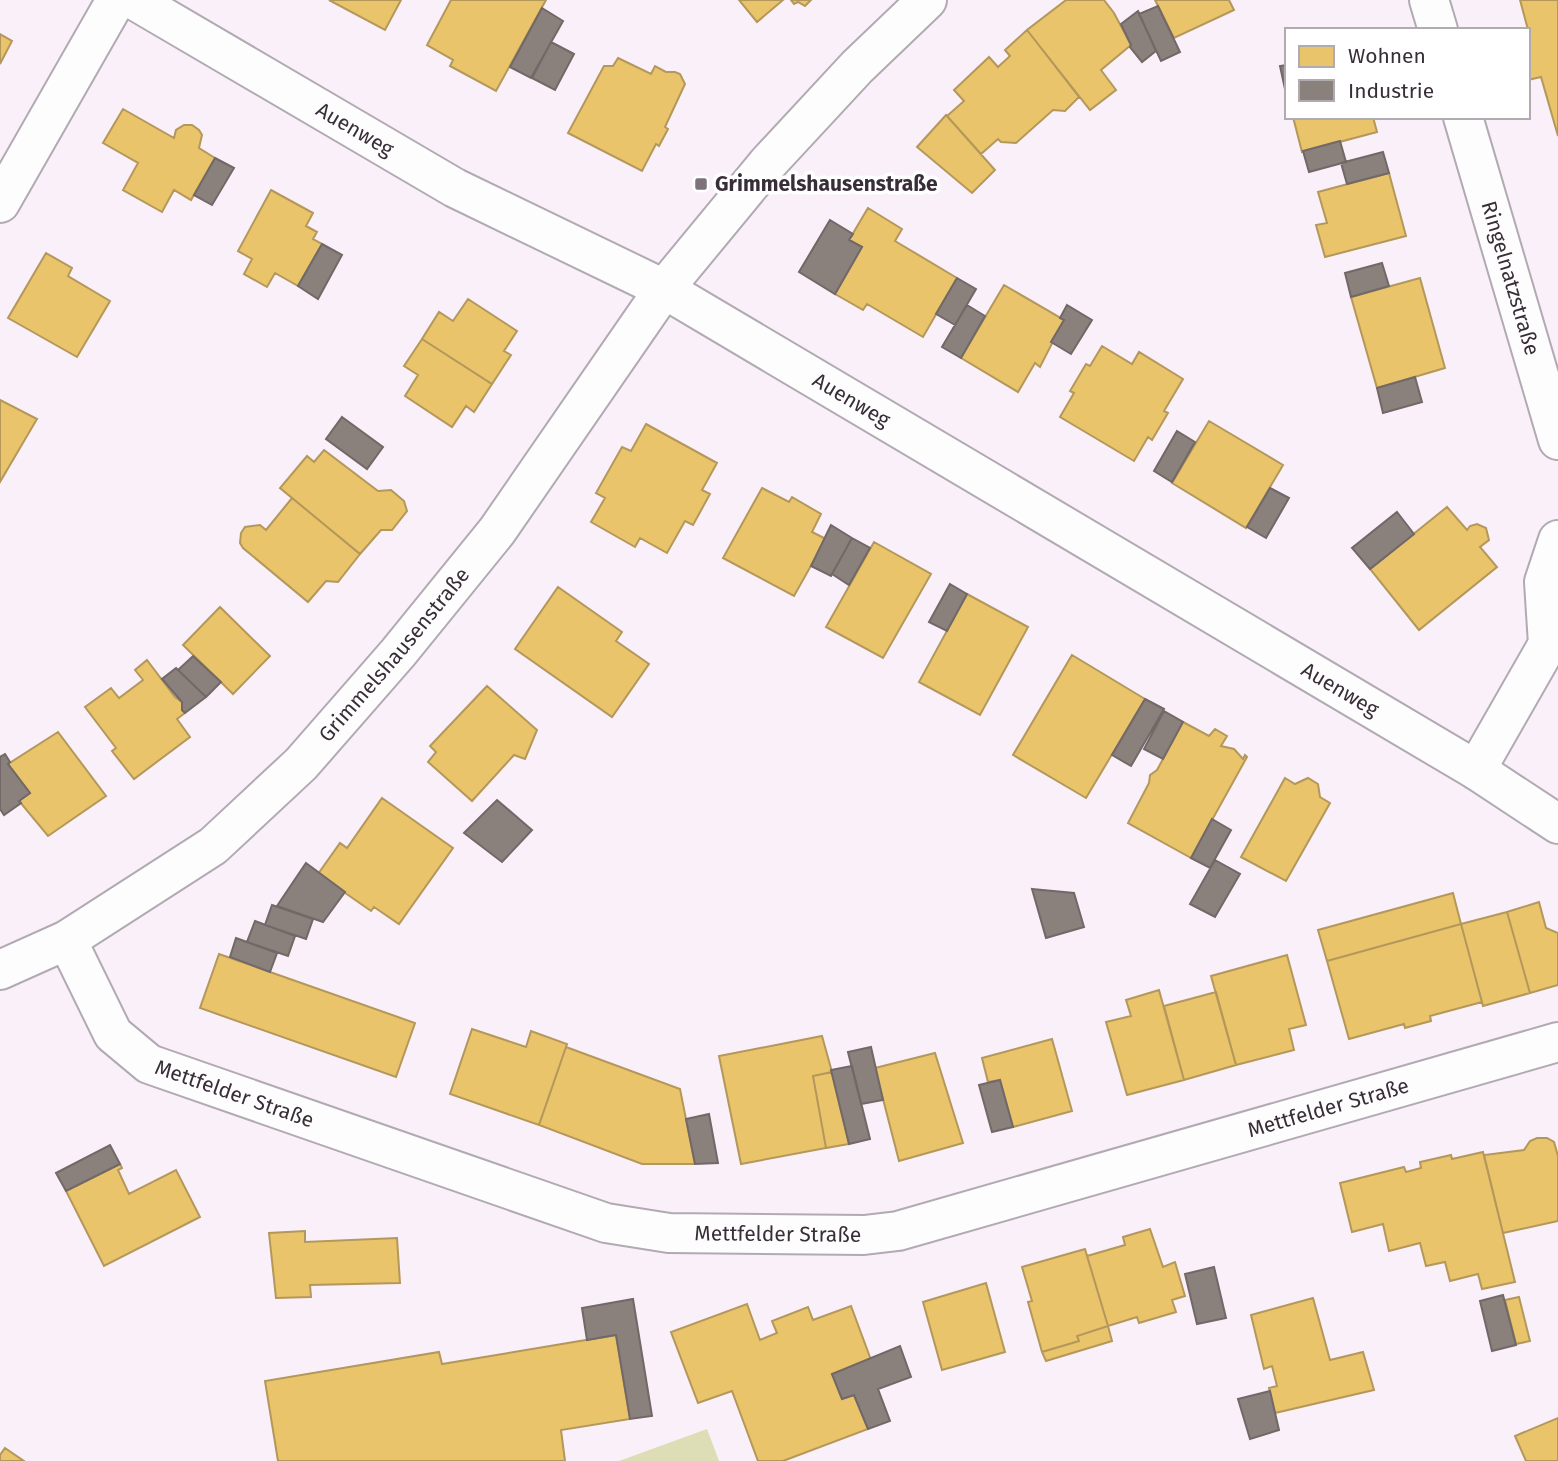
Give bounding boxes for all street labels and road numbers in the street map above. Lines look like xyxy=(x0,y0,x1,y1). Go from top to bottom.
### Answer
street label: Auenweg xyxy=(311,97,398,162)
street label: Ringelnatzstraße xyxy=(1475,198,1545,358)
street label: Auenweg xyxy=(808,367,895,433)
street label: Grimmelshausenstraße xyxy=(313,562,475,747)
street label: Auenweg xyxy=(1297,657,1384,723)
street label: Mettfelder Straße xyxy=(151,1054,318,1133)
street label: Mettfelder Straße xyxy=(1245,1072,1412,1143)
street label: Mettfelder Straße xyxy=(694,1220,861,1248)

